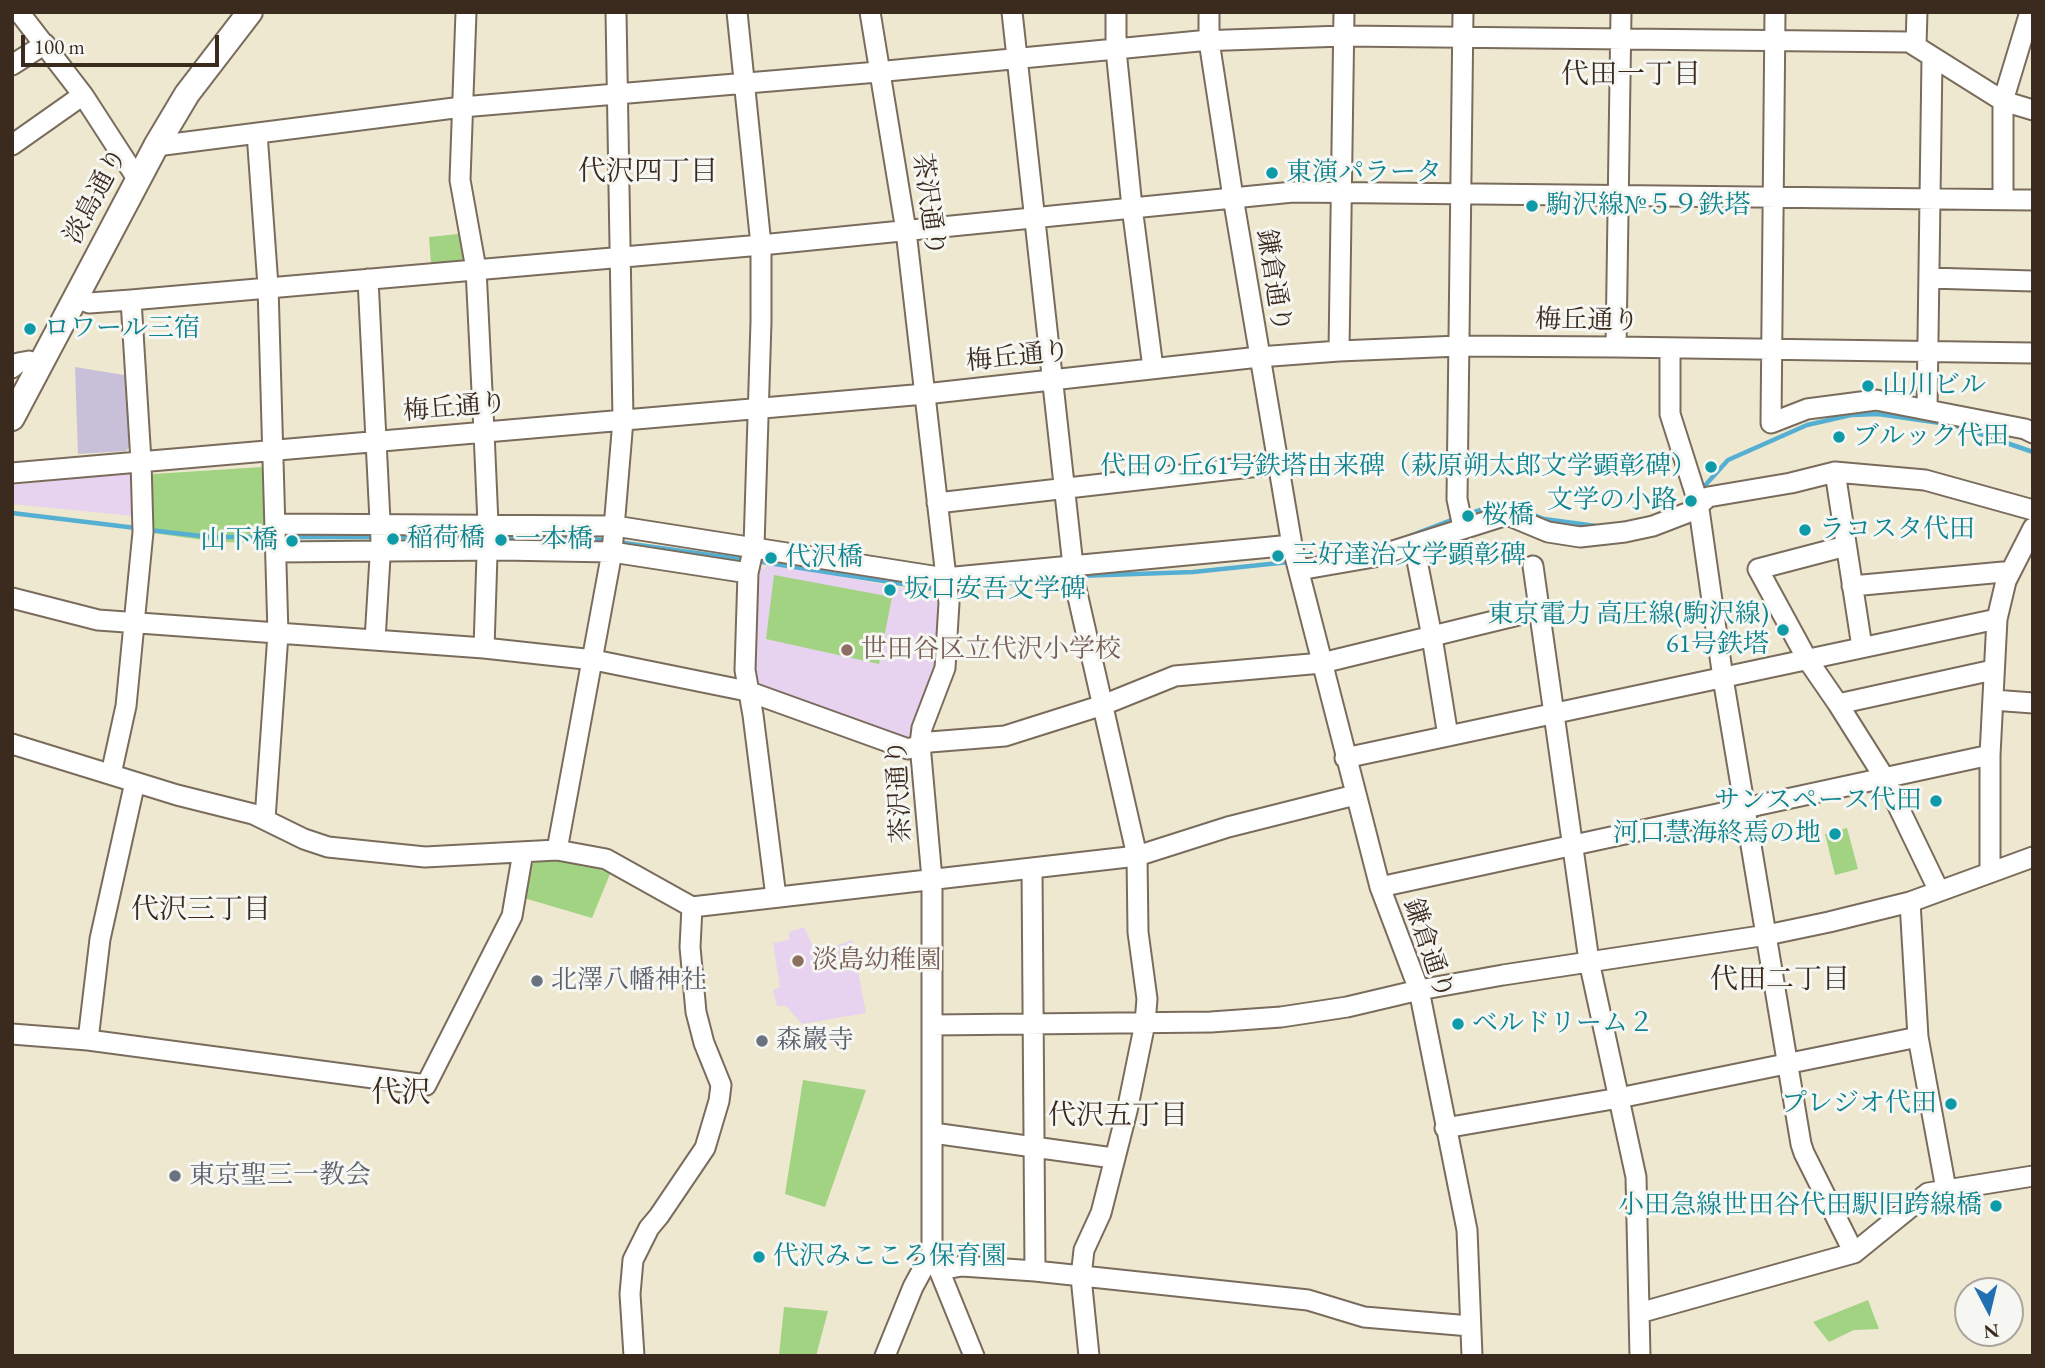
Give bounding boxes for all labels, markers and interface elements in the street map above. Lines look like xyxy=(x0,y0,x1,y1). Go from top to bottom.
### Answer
scale bar xyxy=(24,21,222,65)
text: 100 m xyxy=(34,33,85,60)
district label: 代田一丁目 xyxy=(1561,58,1701,92)
street label: 淡島通り xyxy=(58,143,134,249)
street label: 茶沢通り xyxy=(905,151,951,259)
district label: 代沢四丁目 xyxy=(578,155,718,189)
place label: 東演パラータ xyxy=(1286,157,1442,189)
marker: 東演パラータ xyxy=(1264,165,1280,181)
place label: 駒沢線№５９鉄塔 xyxy=(1546,190,1751,222)
marker: 駒沢線№５９鉄塔 xyxy=(1524,198,1540,214)
street label: 鎌倉通り xyxy=(1249,227,1297,335)
street label: 梅丘通り xyxy=(1535,304,1639,338)
place label: ロワール三宿 xyxy=(44,313,200,345)
marker: ロワール三宿 xyxy=(22,321,38,337)
street label: 梅丘通り xyxy=(965,336,1071,378)
place label: 山川ビル xyxy=(1882,370,1986,402)
marker: 山川ビル xyxy=(1860,378,1876,394)
street label: 梅丘通り xyxy=(402,388,508,428)
place label: ブルック代田 xyxy=(1853,421,2009,453)
marker: ブルック代田 xyxy=(1831,429,1847,445)
place label: 代田の丘61号鉄塔由来碑（萩原朔太郎文学顕彰碑） xyxy=(1100,451,1697,483)
marker: 代田の丘61号鉄塔由来碑（萩原朔太郎文学顕彰碑） xyxy=(1703,459,1719,475)
place label: 文学の小路 xyxy=(1547,485,1677,517)
marker: 文学の小路 xyxy=(1683,493,1699,509)
place label: 桜橋 xyxy=(1482,500,1534,532)
marker: 桜橋 xyxy=(1460,508,1476,524)
place label: ラコスタ代田 xyxy=(1819,514,1975,546)
marker: ラコスタ代田 xyxy=(1797,522,1813,538)
place label: 稲荷橋 xyxy=(407,523,485,555)
place label: 一本橋 xyxy=(515,524,593,556)
place label: 山下橋 xyxy=(200,525,278,557)
marker: 稲荷橋 xyxy=(385,531,401,547)
marker: 一本橋 xyxy=(493,532,509,548)
marker: 山下橋 xyxy=(284,533,300,549)
place label: 三好達治文学顕彰碑 xyxy=(1292,540,1526,572)
place label: 代沢橋 xyxy=(785,542,863,574)
marker: 三好達治文学顕彰碑 xyxy=(1270,548,1286,564)
marker: 代沢橋 xyxy=(763,550,779,566)
place label: 坂口安吾文学碑 xyxy=(904,574,1086,606)
marker: 坂口安吾文学碑 xyxy=(882,582,898,598)
place label: 東京電力 高圧線(駒沢線) 61号鉄塔 xyxy=(1487,599,1769,660)
marker: 東京電力 高圧線(駒沢線) 61号鉄塔 xyxy=(1775,622,1791,638)
place label: 世田谷区立代沢小学校 xyxy=(861,634,1121,666)
marker: 世田谷区立代沢小学校 xyxy=(839,642,855,658)
street label: 茶沢通り xyxy=(882,738,918,844)
place label: サンスペース代田 xyxy=(1714,785,1922,817)
marker: サンスペース代田 xyxy=(1928,793,1944,809)
place label: 河口慧海終焉の地 xyxy=(1613,818,1821,850)
marker: 河口慧海終焉の地 xyxy=(1827,826,1843,842)
district label: 代沢三丁目 xyxy=(131,893,271,927)
street label: 鎌倉通り xyxy=(1396,895,1460,1003)
place label: 淡島幼稚園 xyxy=(812,945,942,977)
marker: 淡島幼稚園 xyxy=(790,953,806,969)
district label: 代田二丁目 xyxy=(1710,963,1850,997)
place label: 北澤八幡神社 xyxy=(551,965,707,997)
marker: 北澤八幡神社 xyxy=(529,973,545,989)
place label: ベルドリーム２ xyxy=(1472,1008,1654,1040)
marker: ベルドリーム２ xyxy=(1450,1016,1466,1032)
place label: 森巖寺 xyxy=(776,1025,854,1057)
marker: 森巖寺 xyxy=(754,1033,770,1049)
district label: 代沢 xyxy=(371,1076,431,1112)
place label: プレジオ代田 xyxy=(1781,1088,1937,1120)
marker: プレジオ代田 xyxy=(1943,1096,1959,1112)
district label: 代沢五丁目 xyxy=(1048,1099,1188,1133)
place label: 東京聖三一教会 xyxy=(189,1160,371,1192)
marker: 東京聖三一教会 xyxy=(167,1168,183,1184)
place label: 小田急線世田谷代田駅旧跨線橋 xyxy=(1618,1190,1982,1222)
marker: 小田急線世田谷代田駅旧跨線橋 xyxy=(1988,1198,2004,1214)
place label: 代沢みこころ保育園 xyxy=(773,1241,1007,1273)
marker: 代沢みこころ保育園 xyxy=(751,1249,767,1265)
north arrow xyxy=(1954,1277,2024,1347)
text: N xyxy=(1982,1318,2001,1345)

